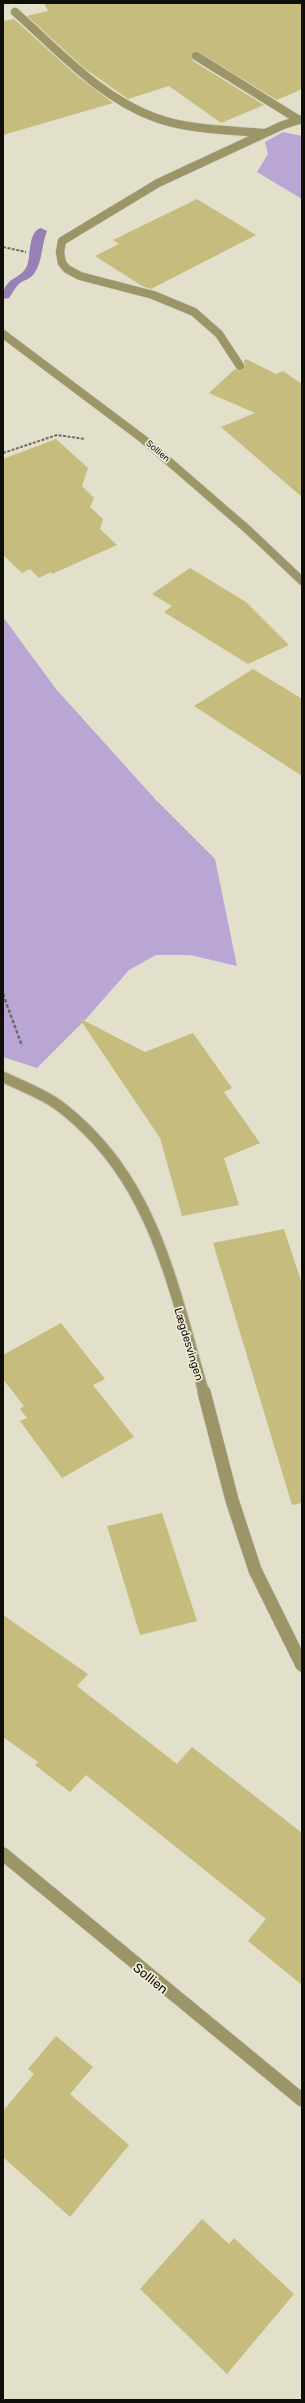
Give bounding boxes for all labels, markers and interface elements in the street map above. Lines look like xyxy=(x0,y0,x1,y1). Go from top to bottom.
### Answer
street label: Sollien xyxy=(144,438,172,464)
street label: Lægdesvingen xyxy=(171,1306,206,1382)
street label: Sollien xyxy=(130,1960,171,1997)

